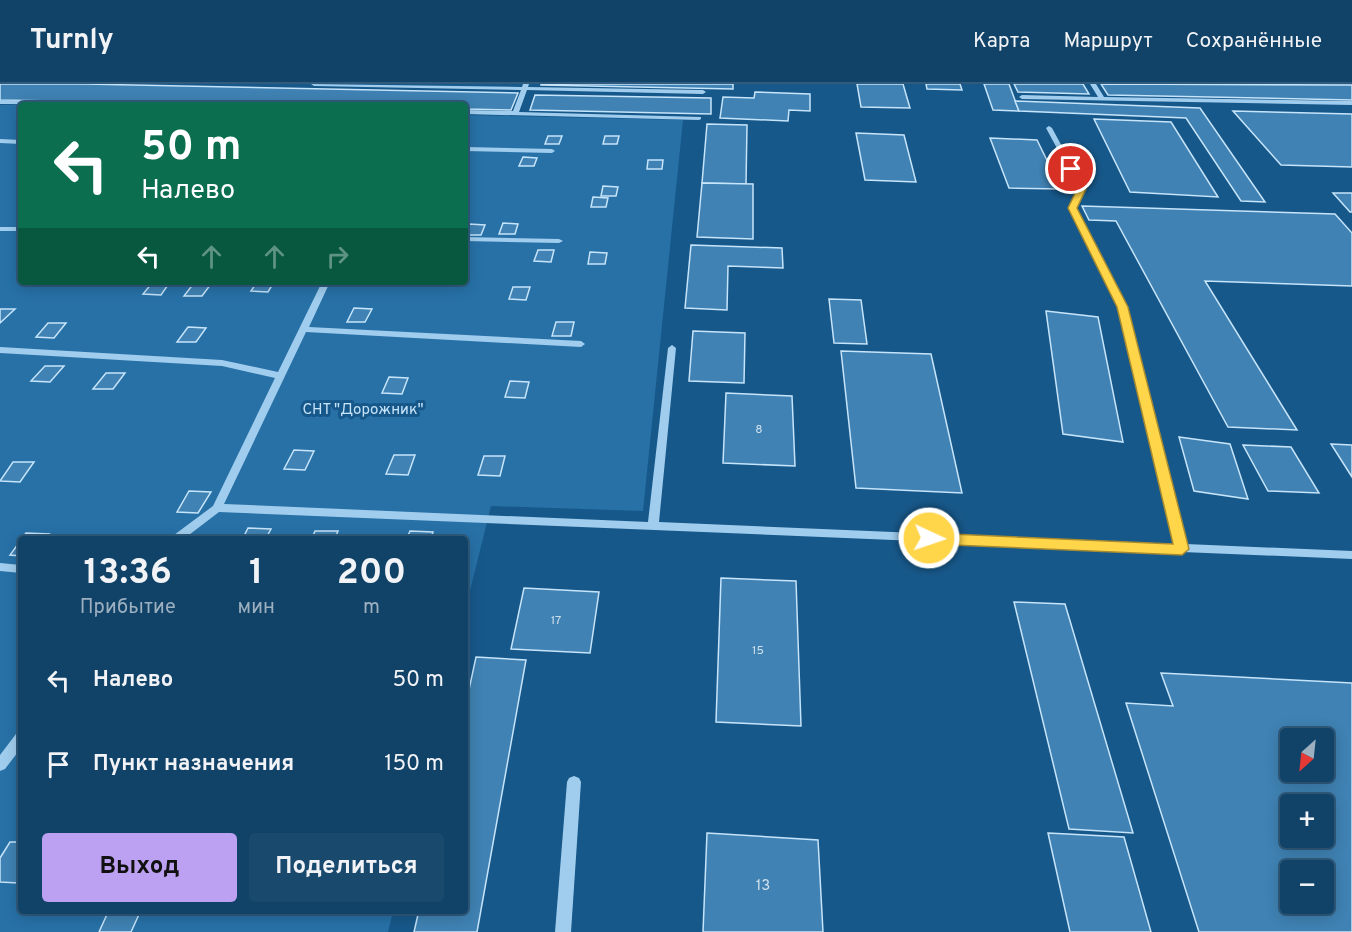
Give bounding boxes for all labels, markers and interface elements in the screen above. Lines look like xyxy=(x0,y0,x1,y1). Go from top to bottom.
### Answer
text: Turnly xyxy=(30,23,114,59)
text: Карта xyxy=(973,28,1030,55)
text: Маршрут xyxy=(1063,28,1153,55)
text: Сохранённые xyxy=(1186,28,1322,55)
text: 50 m xyxy=(141,122,242,175)
icon: left xyxy=(42,126,120,204)
pin xyxy=(1045,143,1096,194)
icon: arrive xyxy=(1054,152,1087,185)
text: Налево xyxy=(141,174,235,208)
icon: left xyxy=(132,240,165,273)
icon: ahead xyxy=(195,240,228,273)
icon: ahead xyxy=(258,240,291,273)
icon: right xyxy=(321,240,354,273)
park label: СНТ "Дорожник" xyxy=(302,401,424,420)
house number: 8 xyxy=(755,422,763,438)
position arrow xyxy=(897,506,961,570)
text: 13:36 xyxy=(84,551,172,597)
text: 1 xyxy=(249,551,263,597)
text: 200 xyxy=(337,551,406,597)
text: Прибытие xyxy=(80,595,176,621)
text: мин xyxy=(238,595,275,621)
text: m xyxy=(363,595,380,621)
house number: 17 xyxy=(551,613,561,629)
house number: 15 xyxy=(752,643,764,659)
icon: left xyxy=(42,664,75,697)
text: Налево xyxy=(93,667,173,694)
text: 50 m xyxy=(392,667,444,694)
north arrow xyxy=(1280,728,1334,782)
map controls xyxy=(1280,728,1334,914)
icon: arrive xyxy=(42,748,75,781)
text: Пункт назначения xyxy=(93,751,294,778)
text: 150 m xyxy=(384,751,444,778)
button: + xyxy=(1280,794,1334,848)
button: Выход xyxy=(42,833,237,902)
button: Поделиться xyxy=(249,833,444,902)
button: − xyxy=(1280,860,1334,914)
house number: 13 xyxy=(756,877,770,896)

